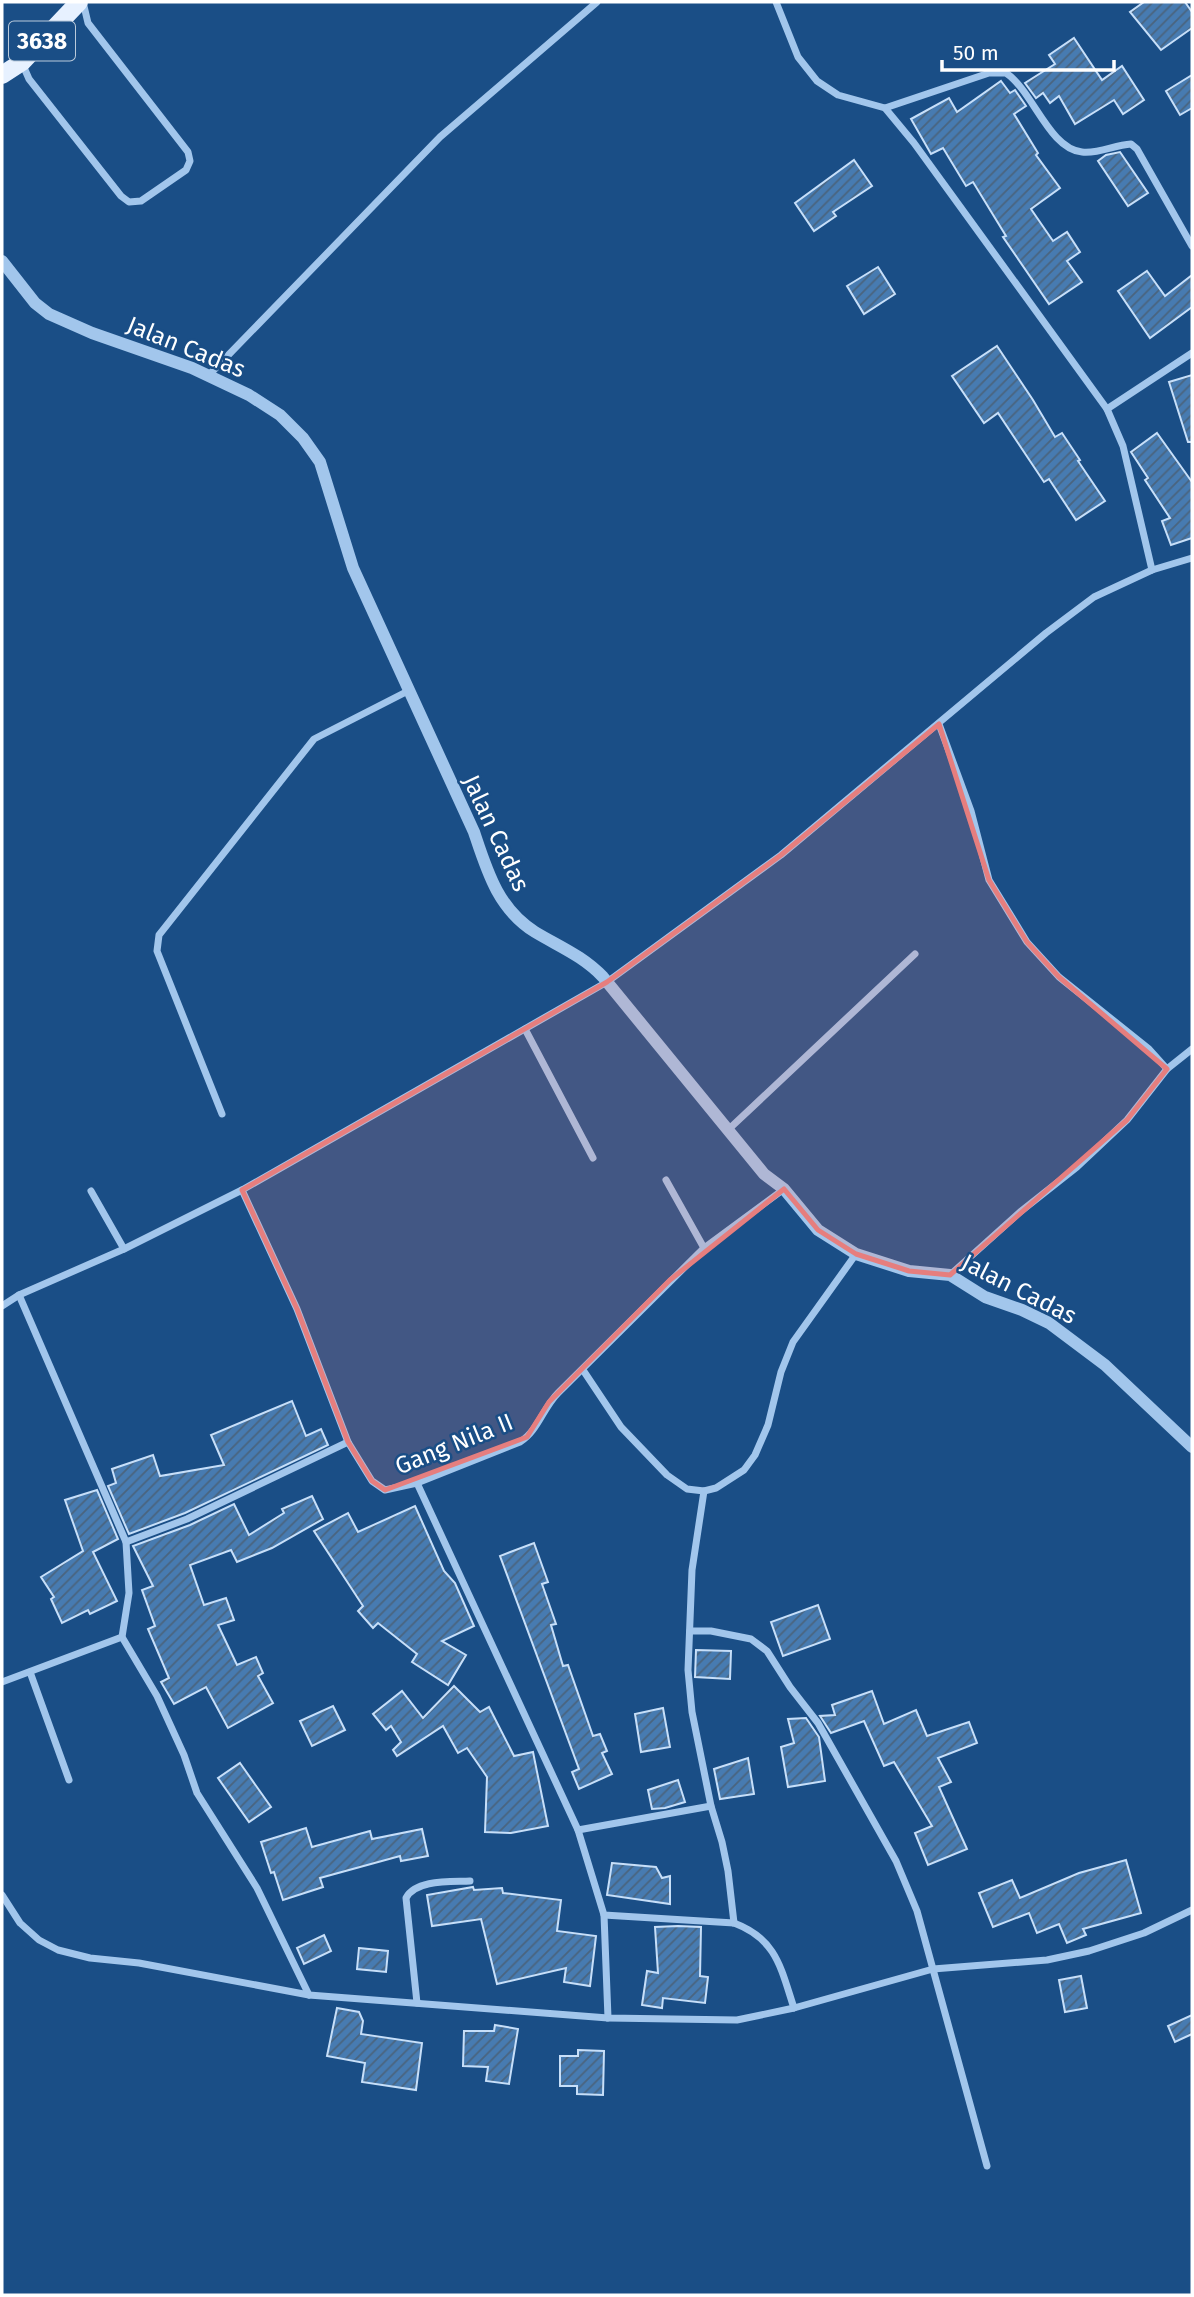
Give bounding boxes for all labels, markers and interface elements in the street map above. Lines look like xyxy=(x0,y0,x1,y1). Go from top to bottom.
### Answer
road number: 3638 xyxy=(9,22,75,60)
scale bar xyxy=(942,28,1114,72)
text: 50 m xyxy=(953,40,999,66)
street label: Jalan Cadas xyxy=(123,311,249,383)
street label: Jalan Cadas xyxy=(457,770,535,896)
street label: Jalan Cadas xyxy=(957,1248,1081,1330)
street label: Gang Nila II xyxy=(391,1408,517,1480)

